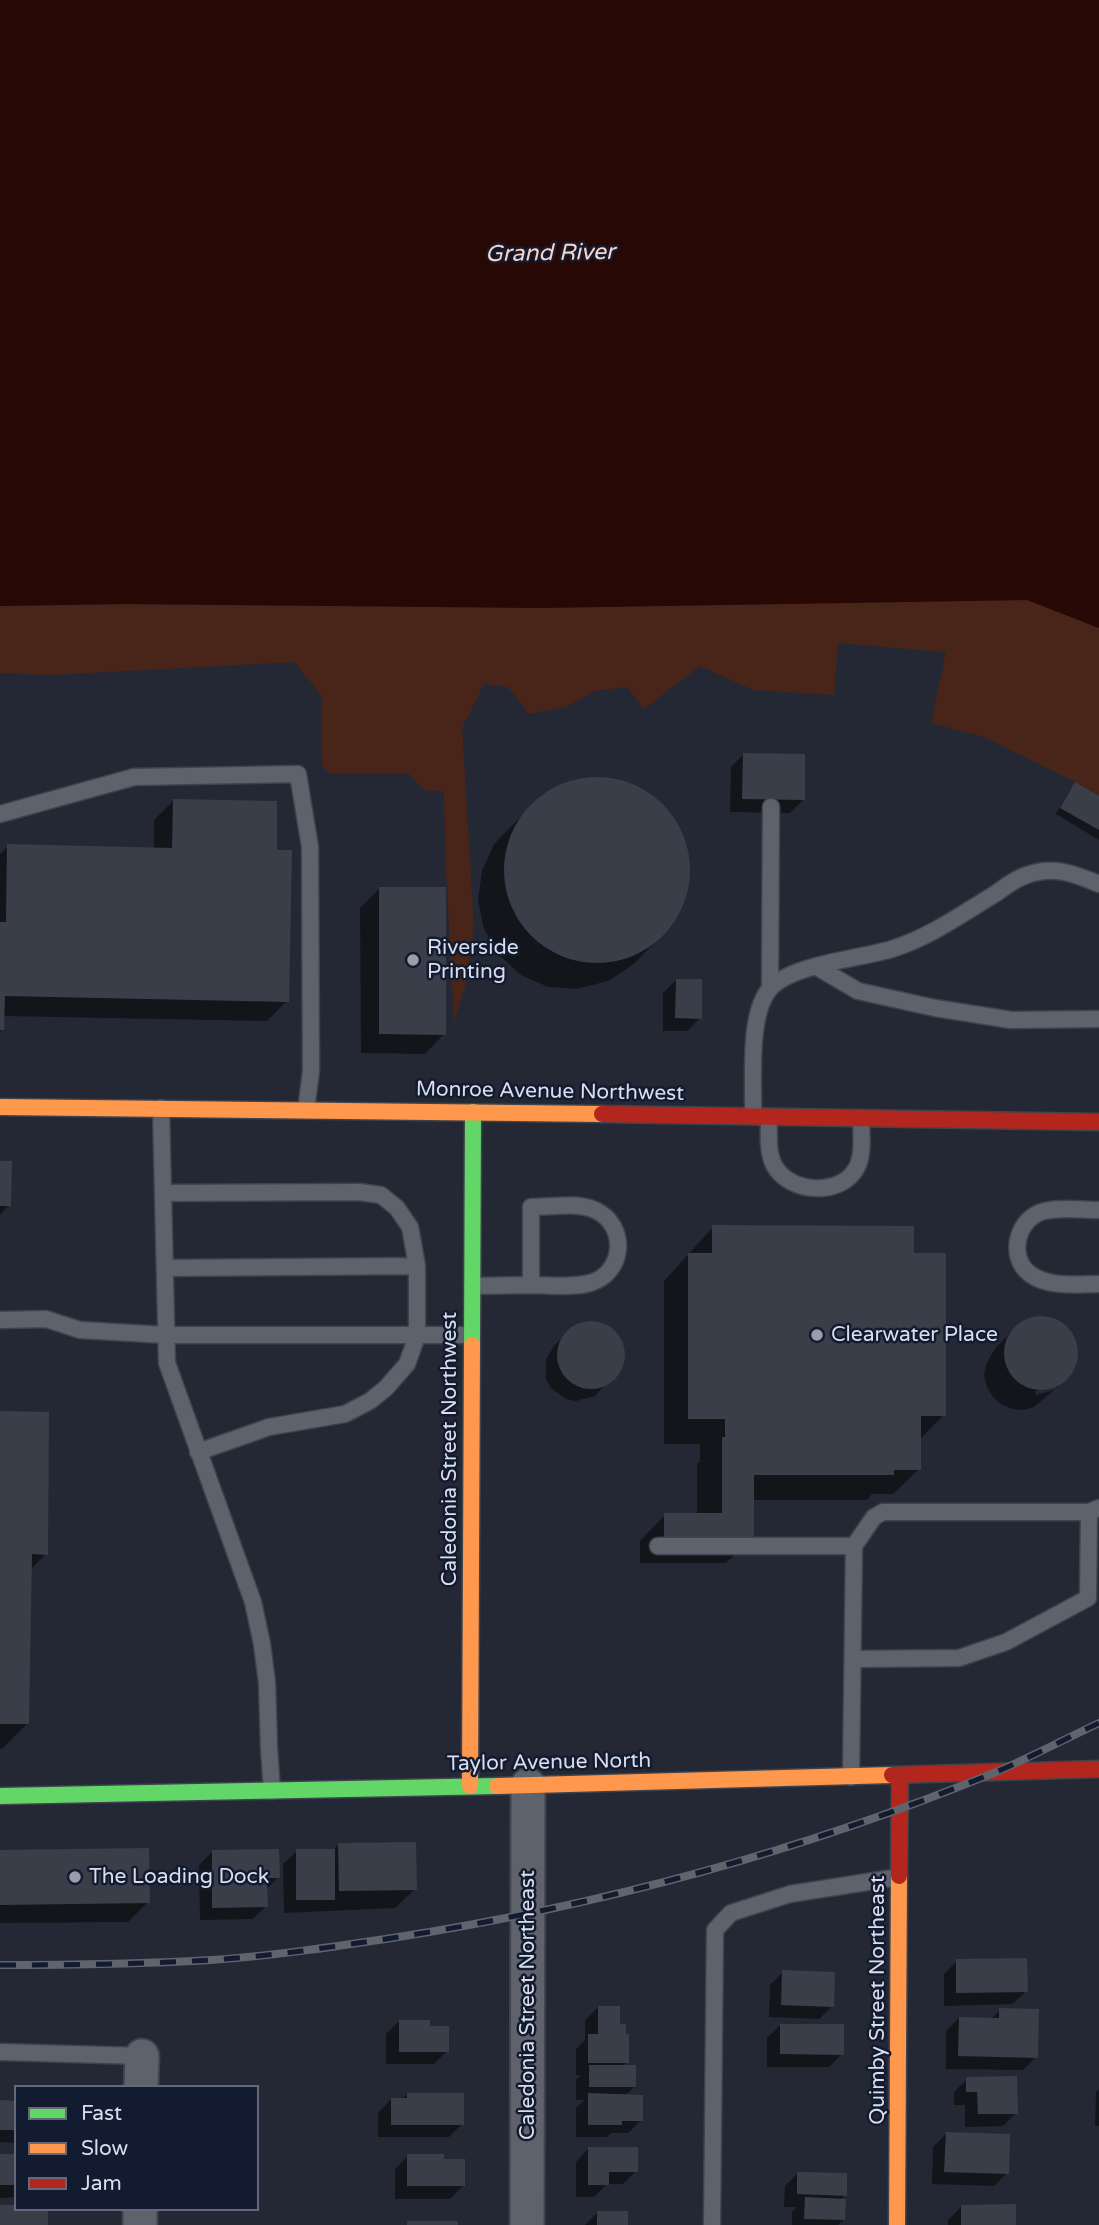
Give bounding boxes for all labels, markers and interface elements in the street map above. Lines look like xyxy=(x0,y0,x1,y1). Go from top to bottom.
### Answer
water label: Grand River xyxy=(485,239,615,269)
place label: Riverside Printing xyxy=(427,935,519,985)
marker: Riverside Printing xyxy=(405,952,421,968)
street label: Monroe Avenue Northwest xyxy=(416,1077,684,1107)
street label: Caledonia Street Northwest xyxy=(437,1312,463,1586)
place label: Clearwater Place xyxy=(831,1322,998,1348)
marker: Clearwater Place xyxy=(809,1327,825,1343)
street label: Taylor Avenue North xyxy=(447,1749,651,1777)
place label: The Loading Dock xyxy=(89,1864,269,1890)
marker: The Loading Dock xyxy=(67,1869,83,1885)
street label: Caledonia Street Northeast xyxy=(515,1870,541,2140)
street label: Quimby Street Northeast xyxy=(865,1875,891,2125)
legend xyxy=(14,2085,259,2211)
text: Fast xyxy=(81,2101,122,2126)
text: Slow xyxy=(81,2136,128,2161)
text: Jam xyxy=(81,2171,122,2196)

